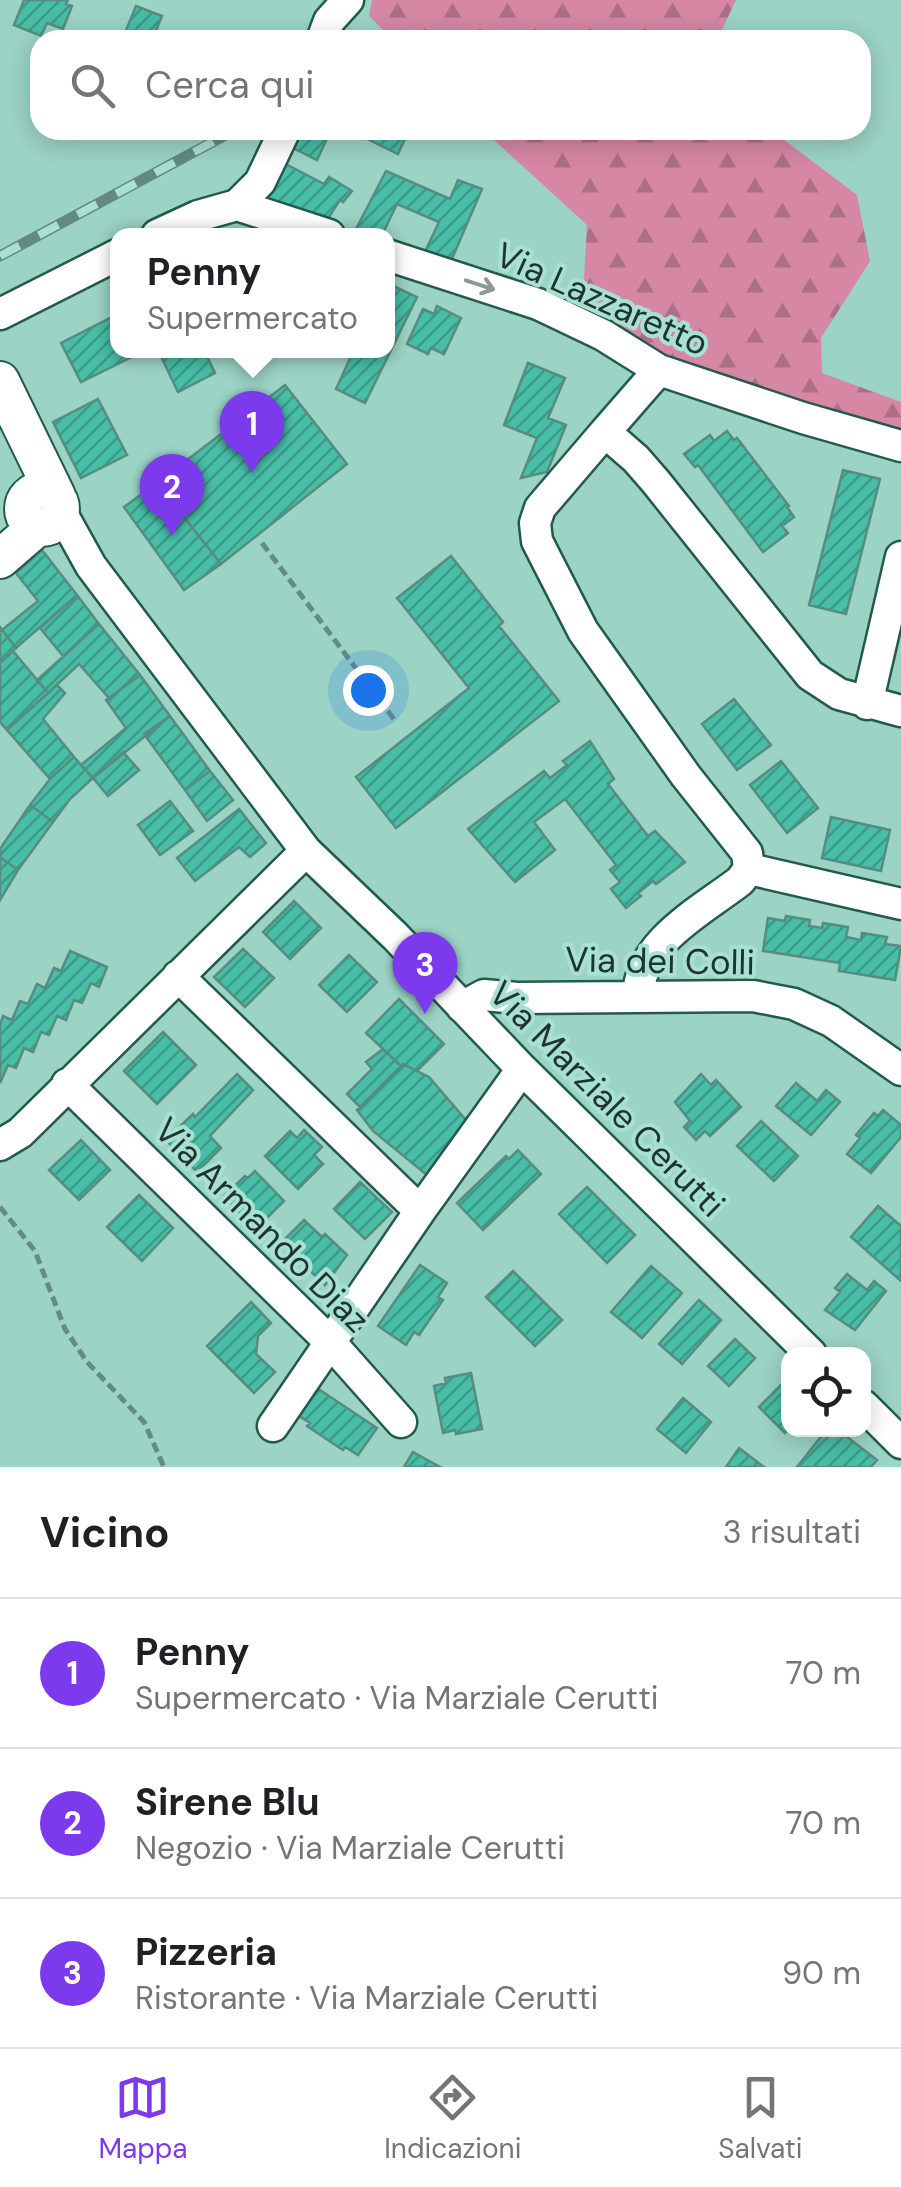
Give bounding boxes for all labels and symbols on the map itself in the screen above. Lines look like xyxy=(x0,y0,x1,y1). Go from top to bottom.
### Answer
street label: Via Lazzaretto xyxy=(488,232,716,366)
one-way arrow xyxy=(463,277,495,295)
pin: 1 xyxy=(220,390,284,473)
pin: 2 xyxy=(140,454,204,536)
your location xyxy=(343,665,394,716)
pin: 3 xyxy=(392,932,458,1014)
street label: Via dei Colli xyxy=(565,936,755,986)
street label: Via Marziale Cerutti xyxy=(479,971,735,1227)
street label: Via Armando Diaz xyxy=(145,1108,379,1342)

